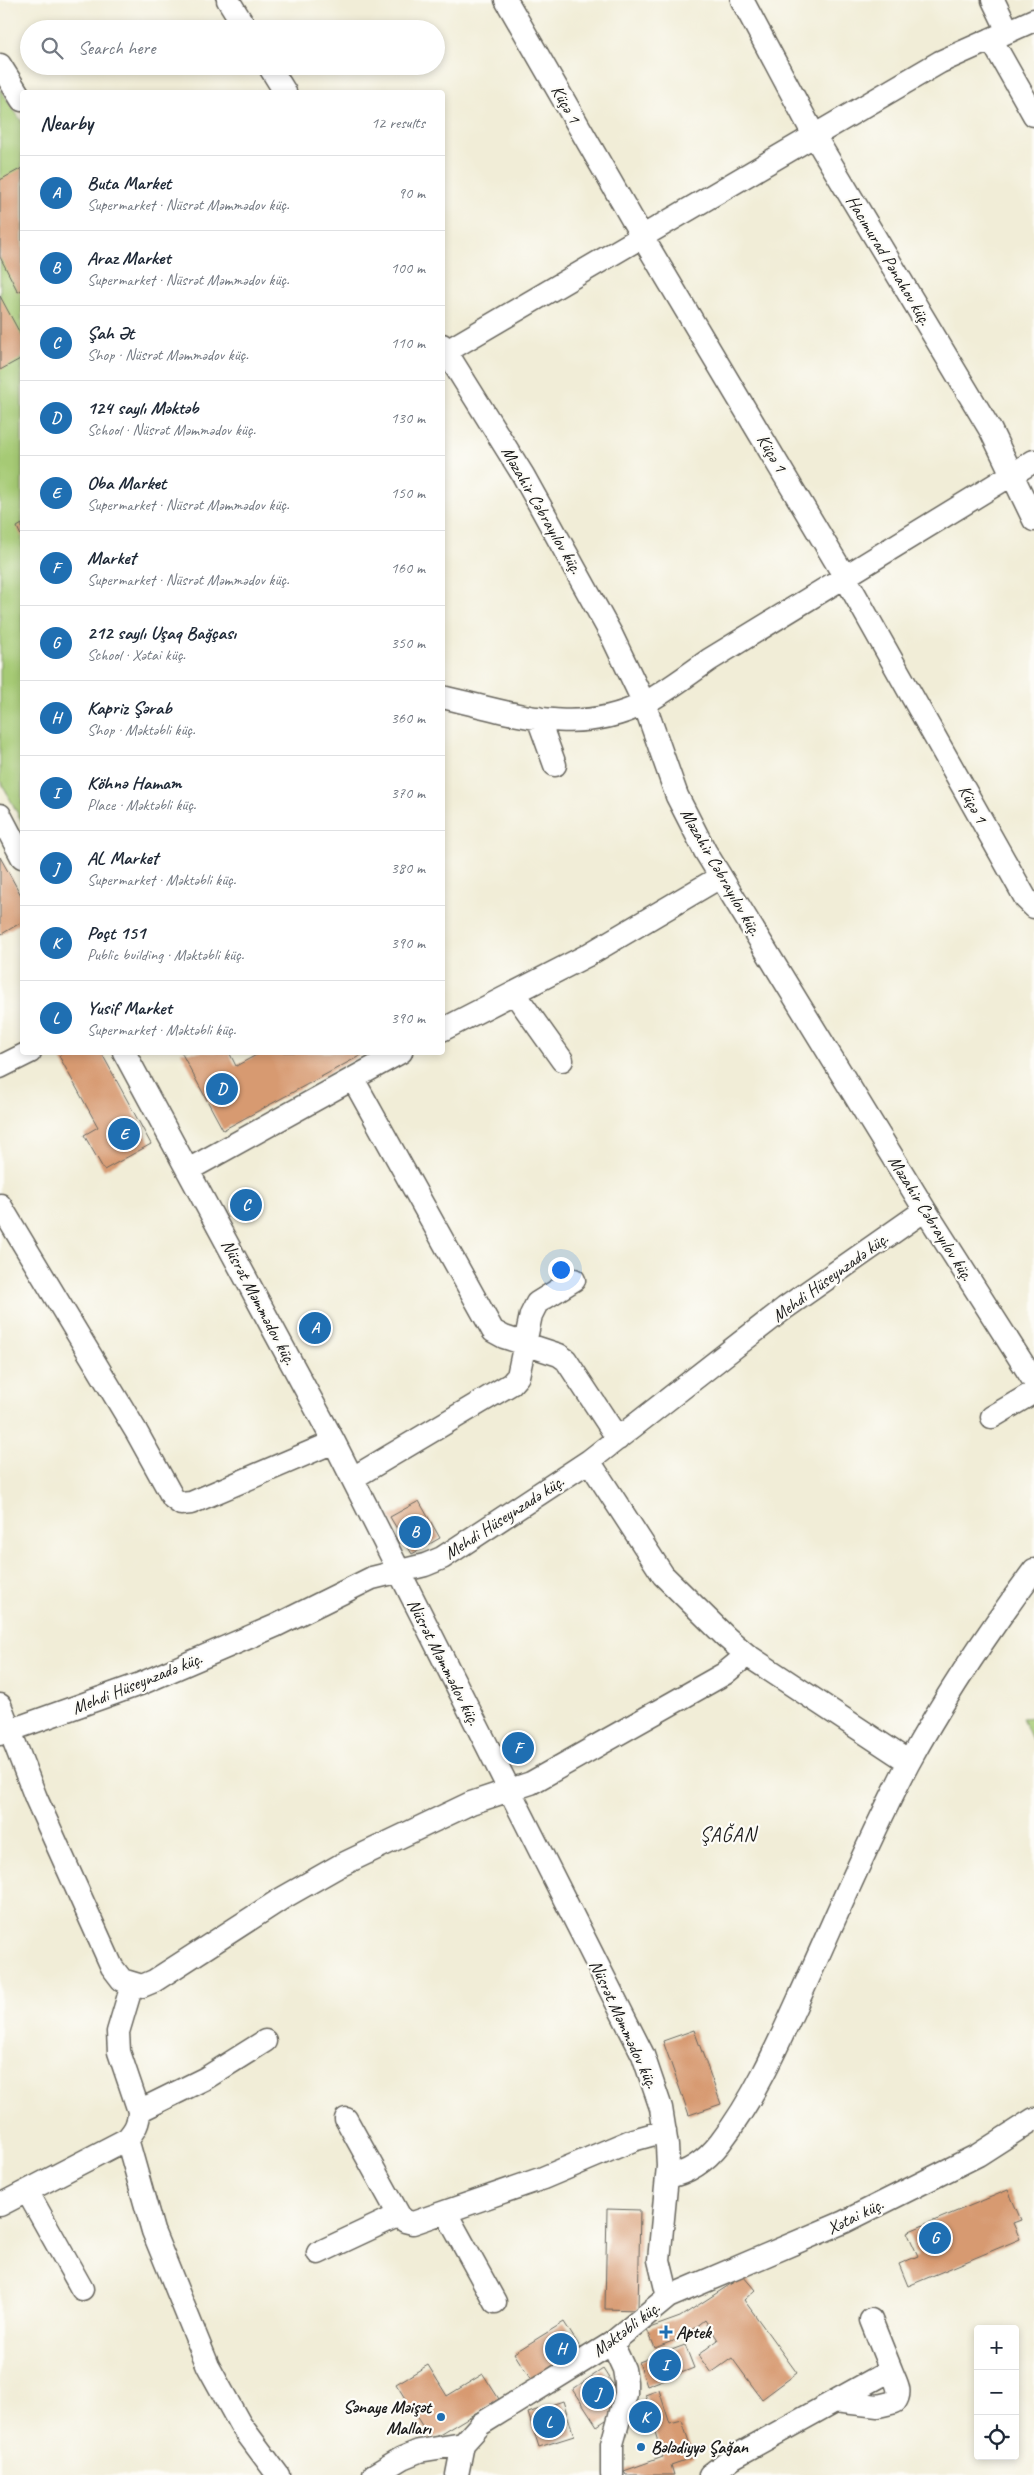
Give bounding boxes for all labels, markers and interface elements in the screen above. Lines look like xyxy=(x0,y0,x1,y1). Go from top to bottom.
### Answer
search box xyxy=(20,20,445,75)
icon: search xyxy=(38,34,66,62)
text: Search here xyxy=(78,36,155,60)
street label: Küçə 1 xyxy=(546,81,586,128)
text: Nearby xyxy=(40,110,93,136)
text: 12 results xyxy=(371,113,425,133)
text: Buta Market xyxy=(87,171,171,195)
text: A xyxy=(52,183,60,203)
text: 90 m xyxy=(398,183,425,203)
street label: Hacımurad Pənahov küç. xyxy=(842,191,937,329)
text: Supermarket · Nüsrət Məmmədov küç. xyxy=(87,195,289,215)
text: Araz Market xyxy=(87,246,171,270)
text: B xyxy=(52,258,60,278)
text: 100 m xyxy=(391,258,425,278)
text: Supermarket · Nüsrət Məmmədov küç. xyxy=(87,270,289,290)
text: Şah Ət xyxy=(87,321,134,345)
text: C xyxy=(52,333,60,353)
text: 110 m xyxy=(391,333,425,353)
text: Shop · Nüsrət Məmmədov küç. xyxy=(87,345,248,365)
text: 124 saylı Məktəb xyxy=(87,396,198,420)
text: D xyxy=(51,408,61,428)
text: 130 m xyxy=(391,408,425,428)
text: School · Nüsrət Məmmədov küç. xyxy=(87,420,256,440)
street label: Küçə 1 xyxy=(752,430,792,477)
street label: Məzahir Cəbrayılov küç. xyxy=(497,442,588,578)
text: Oba Market xyxy=(87,471,166,495)
text: E xyxy=(52,483,60,503)
text: 150 m xyxy=(391,483,425,503)
text: Supermarket · Nüsrət Məmmədov küç. xyxy=(87,495,289,515)
text: Market xyxy=(87,546,136,570)
text: F xyxy=(52,558,60,578)
text: 160 m xyxy=(391,558,425,578)
text: Supermarket · Nüsrət Məmmədov küç. xyxy=(87,570,289,590)
text: 212 saylı Uşaq Bağçası xyxy=(87,621,236,645)
text: G xyxy=(52,633,60,653)
text: 350 m xyxy=(391,633,425,653)
text: School · Xətai küç. xyxy=(87,645,185,665)
text: Kapriz Şərab xyxy=(87,696,172,720)
text: H xyxy=(51,708,61,728)
text: 360 m xyxy=(391,708,425,728)
text: Shop · Məktəbli küç. xyxy=(87,720,195,740)
text: Köhnə Hamam xyxy=(87,771,181,795)
street label: Küçə 1 xyxy=(954,781,993,828)
text: I xyxy=(53,783,59,803)
text: 370 m xyxy=(391,783,425,803)
text: Place · Məktəbli küç. xyxy=(87,795,196,815)
street label: Məzahir Cəbrayılov küç. xyxy=(676,804,767,940)
text: AL Market xyxy=(87,846,158,870)
text: J xyxy=(53,858,59,878)
text: 380 m xyxy=(391,858,425,878)
text: Supermarket · Məktəbli küç. xyxy=(87,870,236,890)
text: Poçt 151 xyxy=(87,921,145,945)
text: K xyxy=(52,933,60,953)
text: 390 m xyxy=(391,933,425,953)
text: Public building · Məktəbli küç. xyxy=(87,945,244,965)
text: Yusif Market xyxy=(87,996,172,1020)
text: L xyxy=(53,1008,59,1028)
text: 390 m xyxy=(391,1008,425,1028)
text: Supermarket · Məktəbli küç. xyxy=(87,1020,236,1040)
pin: D xyxy=(206,1070,238,1108)
pin: E xyxy=(108,1115,140,1153)
street label: Məzahir Cəbrayılov küç. xyxy=(884,1151,979,1285)
pin: C xyxy=(230,1186,262,1224)
street label: Mehdi Hüseynzadə küç. xyxy=(768,1227,893,1327)
street label: Nüsrət Məmmədov küç. xyxy=(217,1236,302,1369)
your location xyxy=(548,1257,574,1283)
pin: A xyxy=(299,1309,331,1347)
street label: Mehdi Hüseynzadə küç. xyxy=(440,1470,568,1564)
pin: B xyxy=(399,1513,431,1551)
street label: Nüsrət Məmmədov küç. xyxy=(403,1595,486,1729)
street label: Mehdi Hüseynzadə küç. xyxy=(69,1647,206,1719)
pin: F xyxy=(502,1729,534,1767)
district label: ŞAĞAN xyxy=(700,1822,758,1847)
street label: Nüsrət Məmmədov küç. xyxy=(585,1956,664,2092)
street label: Xətai küç. xyxy=(823,2193,887,2239)
pin: G xyxy=(919,2219,951,2257)
street label: Məktəbli küç. xyxy=(588,2296,664,2362)
place label: Aptek xyxy=(676,2321,713,2343)
map controls xyxy=(974,2325,1019,2460)
button: + xyxy=(974,2325,1019,2370)
marker: Aptek xyxy=(660,2326,672,2338)
pin: H xyxy=(545,2330,577,2368)
pin: I xyxy=(649,2346,681,2384)
button: − xyxy=(974,2370,1019,2415)
pin: J xyxy=(582,2374,614,2412)
place label: Sənaye Məişət Malları xyxy=(343,2396,433,2439)
pin: K xyxy=(629,2398,661,2436)
pin: L xyxy=(533,2403,565,2441)
marker: Sənaye Məişət Malları xyxy=(435,2411,447,2423)
button: locate xyxy=(974,2415,1019,2460)
place label: Bələdiyyə Şağan xyxy=(651,2436,749,2458)
marker: Bələdiyyə Şağan xyxy=(635,2441,647,2453)

